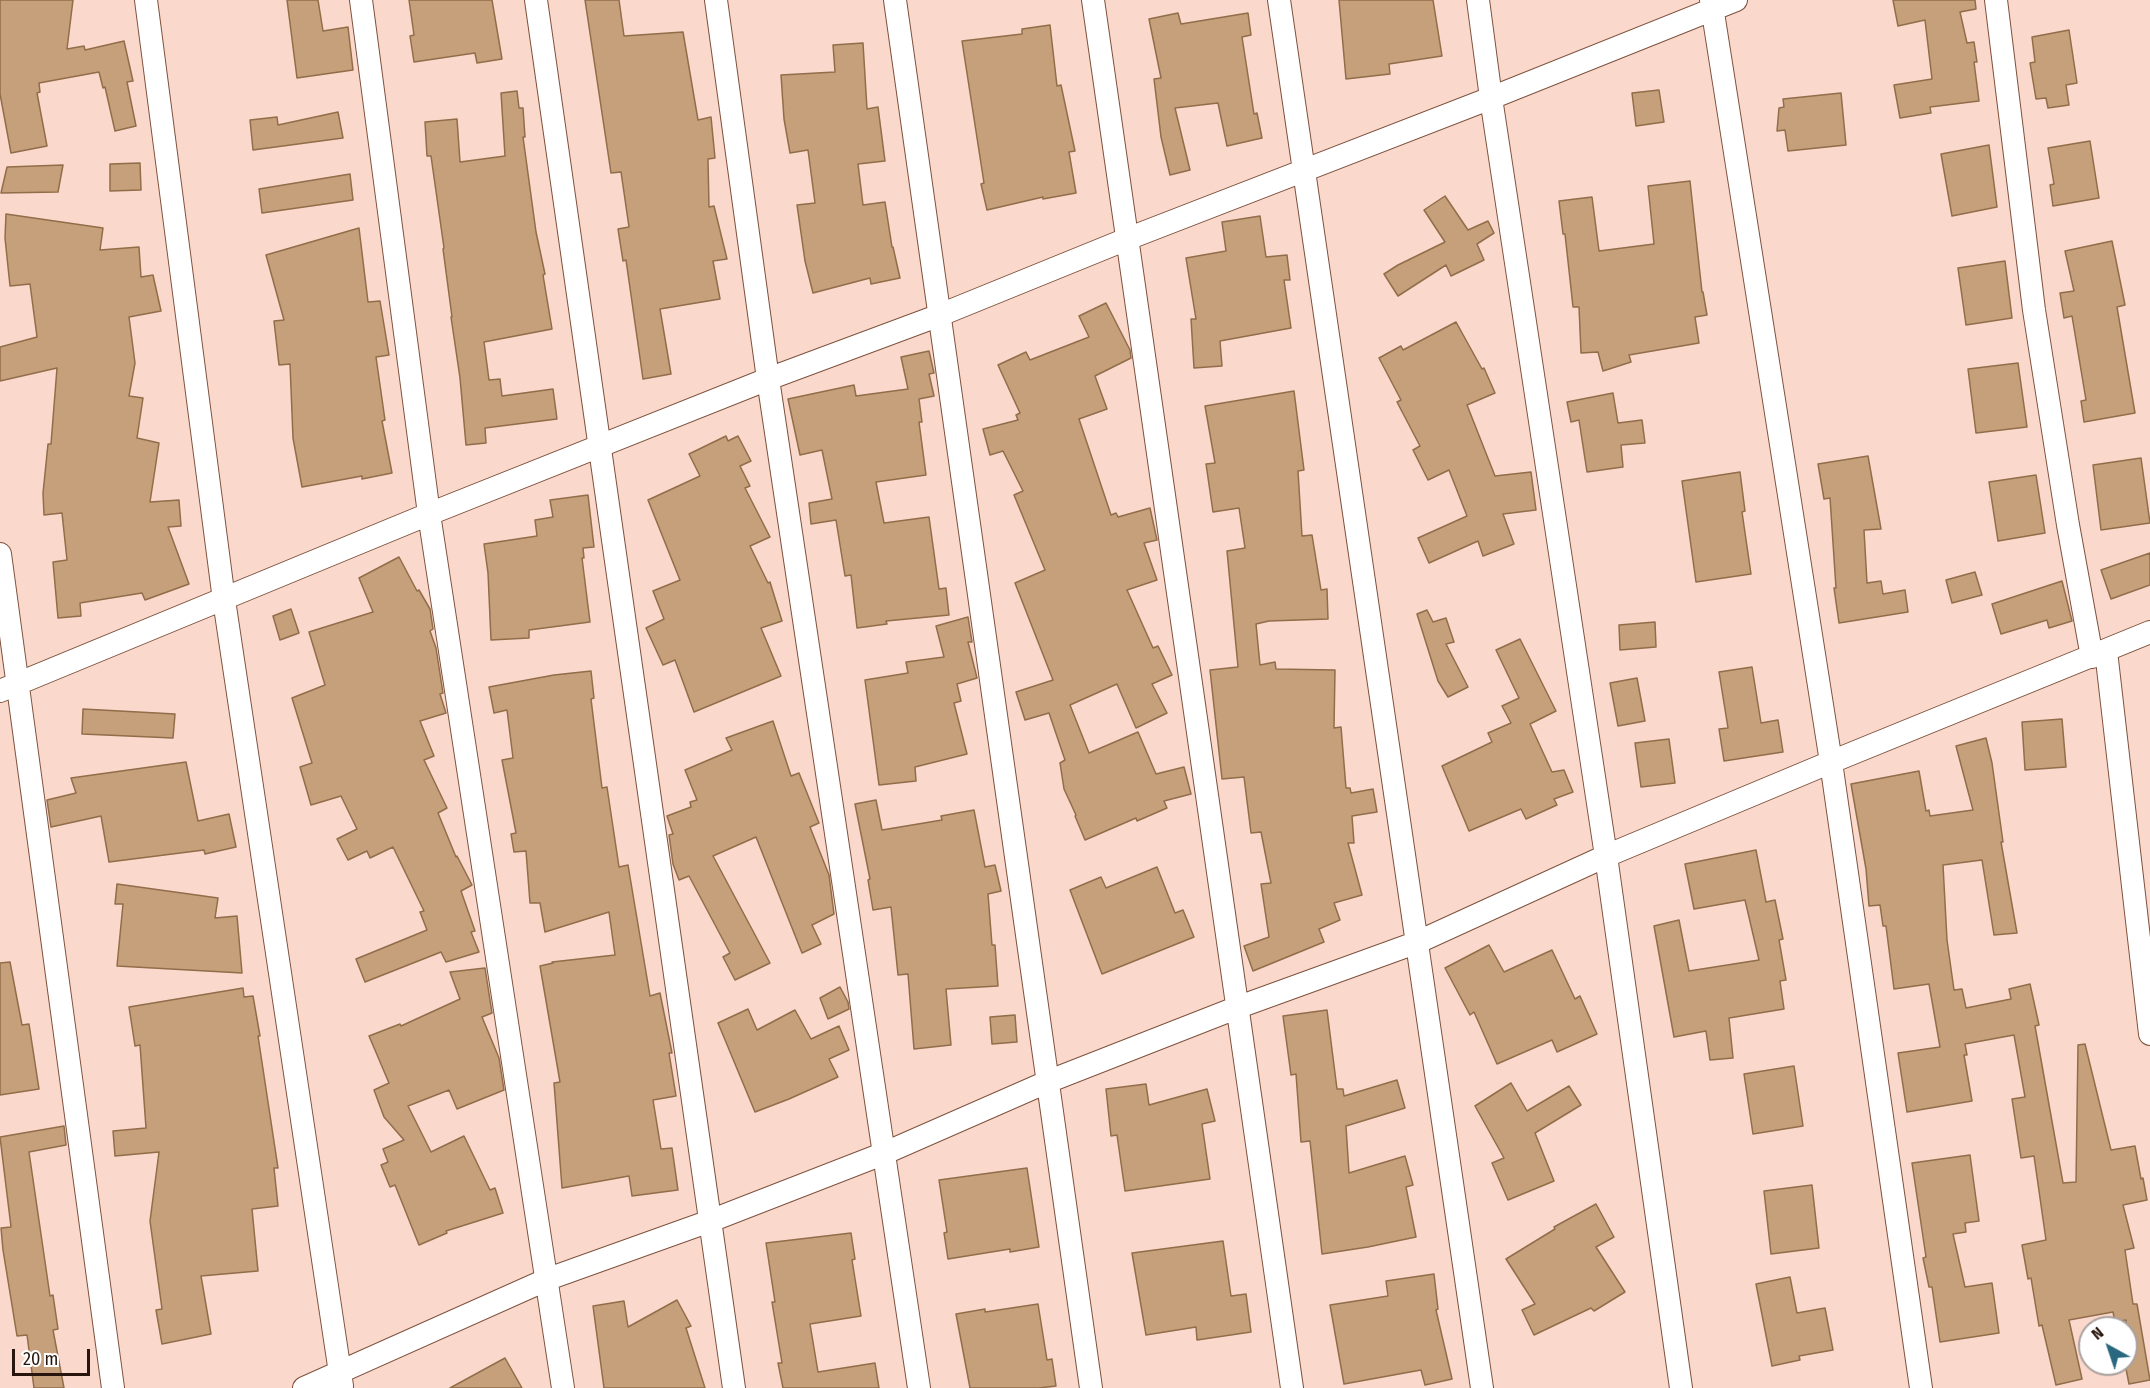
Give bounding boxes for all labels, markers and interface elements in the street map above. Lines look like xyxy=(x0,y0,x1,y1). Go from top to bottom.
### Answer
north arrow xyxy=(2078,1316,2138,1376)
text: N xyxy=(2088,1323,2107,1344)
scale bar xyxy=(15,1337,93,1375)
text: 20 m xyxy=(23,1348,58,1370)

